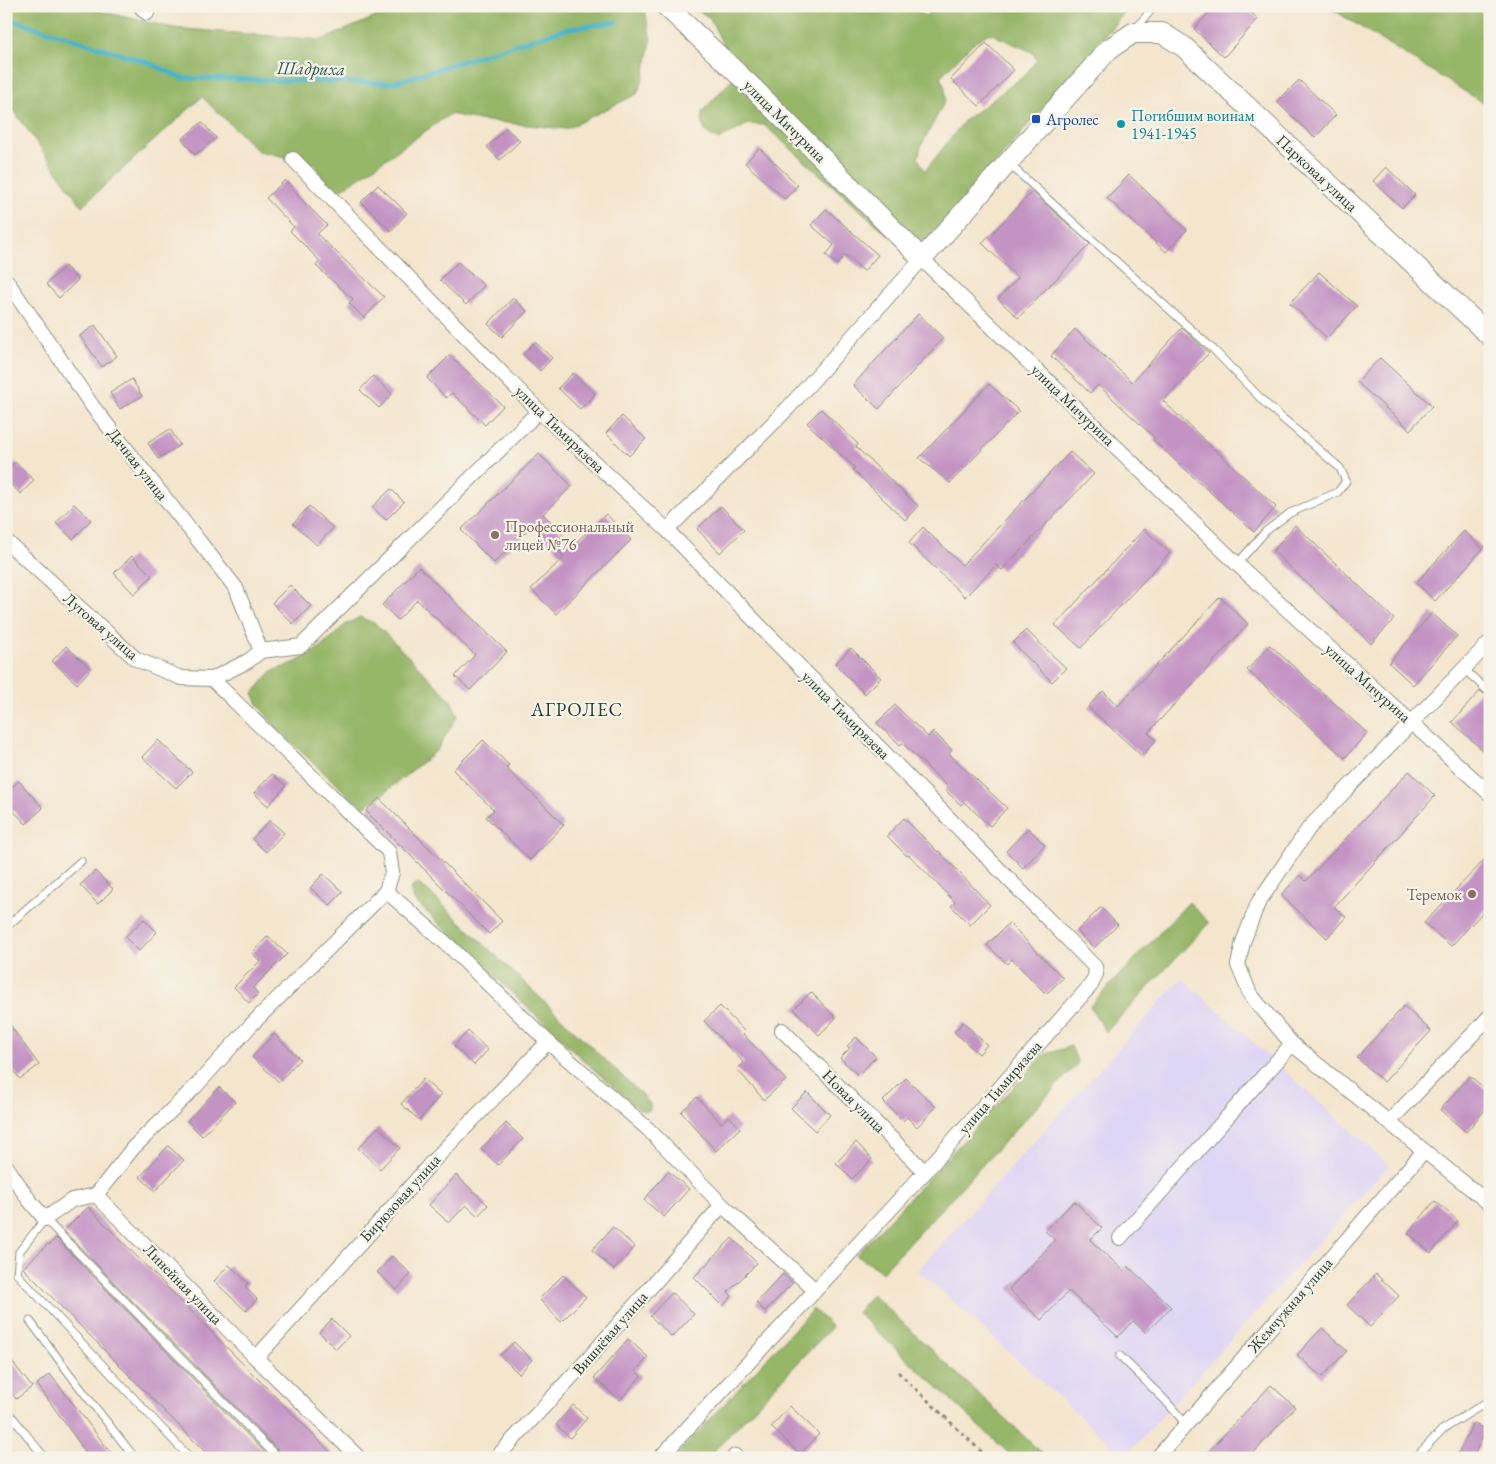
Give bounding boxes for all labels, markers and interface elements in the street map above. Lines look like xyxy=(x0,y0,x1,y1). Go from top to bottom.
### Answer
water label: Шадриха xyxy=(276,56,345,81)
street label: улица Мичурина xyxy=(739,75,831,167)
place label: Погибшим воинам 1941-1945 xyxy=(1131,105,1254,144)
place label: Агролес xyxy=(1045,109,1099,130)
marker: Агролес xyxy=(1030,113,1042,125)
marker: Погибшим воинам 1941-1945 xyxy=(1115,118,1127,130)
street label: Парковая улица xyxy=(1272,130,1363,217)
street label: улица Мичурина xyxy=(1026,360,1120,451)
street label: улица Тимирязева xyxy=(511,381,610,478)
street label: Дачная улица xyxy=(103,423,173,505)
place label: Профессиональный лицей №76 xyxy=(505,516,634,555)
marker: Профессиональный лицей №76 xyxy=(489,529,501,541)
street label: Луговая улица xyxy=(59,588,143,665)
street label: улица Мичурина xyxy=(1320,639,1416,728)
street label: улица Тимирязева xyxy=(797,666,895,764)
district label: АГРОЛЕС xyxy=(530,697,623,722)
place label: Теремок xyxy=(1407,884,1462,905)
marker: Теремок xyxy=(1466,888,1478,900)
street label: улица Тимирязева xyxy=(954,1035,1047,1138)
street label: Новая улица xyxy=(818,1065,891,1138)
street label: Бирюзовая улица xyxy=(355,1149,445,1246)
street label: Линейная улица xyxy=(139,1239,228,1330)
street label: Жемчужная улица xyxy=(1242,1253,1338,1358)
street label: Вишнёвая улица xyxy=(568,1286,653,1379)

